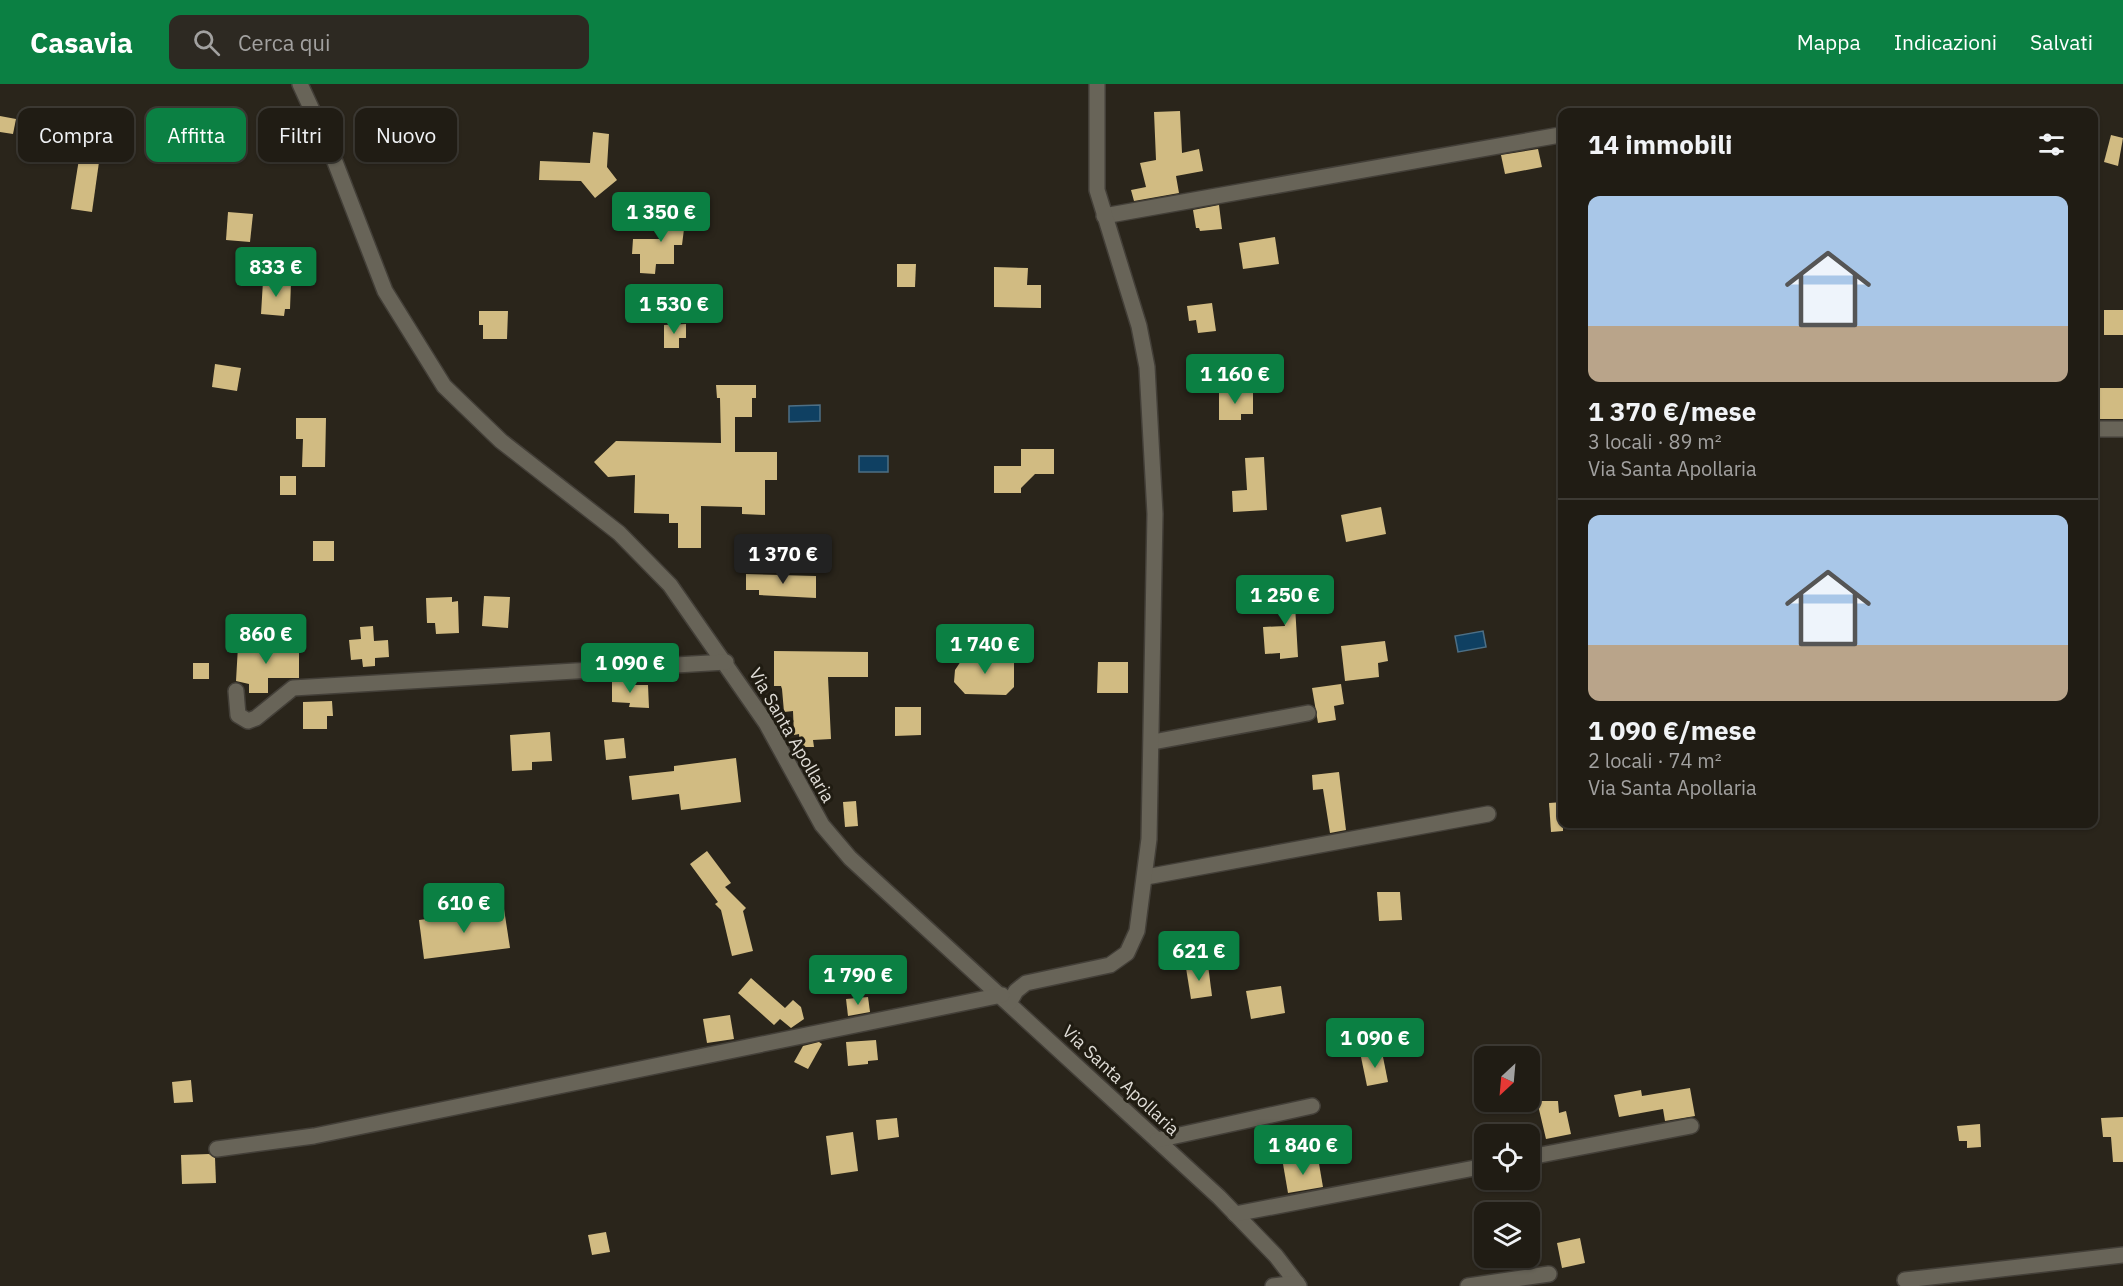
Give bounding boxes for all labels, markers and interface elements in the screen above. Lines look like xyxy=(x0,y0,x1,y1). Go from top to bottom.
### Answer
search box xyxy=(169,15,589,69)
text: Casavia xyxy=(30,24,133,61)
icon: search xyxy=(190,26,223,59)
text: Cerca qui xyxy=(238,28,330,57)
text: Mappa xyxy=(1797,28,1861,56)
text: Indicazioni xyxy=(1894,28,1997,56)
text: Salvati xyxy=(2030,28,2093,56)
chip: Compra xyxy=(18,108,134,162)
chip: Affitta xyxy=(146,108,246,162)
chip: Filtri xyxy=(258,108,343,162)
chip: Nuovo xyxy=(355,108,457,162)
text: 14 immobili xyxy=(1588,127,1732,161)
icon: filters xyxy=(2035,128,2068,161)
pin: 1 350 € xyxy=(606,192,716,243)
text: 1 350 € xyxy=(626,198,696,225)
icon: home xyxy=(1774,235,1882,343)
pin: 833 € xyxy=(234,247,318,298)
text: 833 € xyxy=(249,253,303,280)
pin: 1 530 € xyxy=(619,284,729,335)
text: 1 530 € xyxy=(639,290,709,317)
pin: 1 160 € xyxy=(1180,354,1290,405)
text: 1 160 € xyxy=(1200,360,1270,387)
text: 1 370 €/mese xyxy=(1588,394,1756,428)
text: 3 locali · 89 m² xyxy=(1588,428,1722,455)
text: Via Santa Apollaria xyxy=(1588,455,1757,482)
pin: 1 370 € xyxy=(728,534,838,585)
text: 1 370 € xyxy=(748,540,818,567)
icon: home xyxy=(1774,554,1882,662)
pin: 1 250 € xyxy=(1230,575,1340,626)
text: 1 250 € xyxy=(1250,581,1320,608)
pin: 860 € xyxy=(224,614,308,665)
text: 860 € xyxy=(239,620,293,647)
pin: 1 740 € xyxy=(930,624,1040,675)
text: 1 740 € xyxy=(950,630,1020,657)
pin: 1 090 € xyxy=(575,643,685,694)
text: 1 090 € xyxy=(595,649,665,676)
street label: Via Santa Apollaria xyxy=(744,663,840,807)
text: 1 090 €/mese xyxy=(1588,713,1756,747)
text: 2 locali · 74 m² xyxy=(1588,747,1722,774)
text: Via Santa Apollaria xyxy=(1588,774,1757,801)
pin: 610 € xyxy=(422,883,506,934)
text: 610 € xyxy=(437,889,491,916)
pin: 621 € xyxy=(1157,931,1241,982)
text: 621 € xyxy=(1172,937,1226,964)
pin: 1 790 € xyxy=(803,955,913,1006)
text: 1 790 € xyxy=(823,961,893,988)
pin: 1 090 € xyxy=(1320,1018,1430,1069)
street label: Via Santa Apollaria xyxy=(1058,1020,1185,1140)
text: 1 090 € xyxy=(1340,1024,1410,1051)
north arrow xyxy=(1474,1046,1540,1112)
map controls xyxy=(1474,1046,1540,1268)
button: locate xyxy=(1474,1124,1540,1190)
pin: 1 840 € xyxy=(1248,1125,1358,1176)
text: 1 840 € xyxy=(1268,1131,1338,1158)
button: layers xyxy=(1474,1202,1540,1268)

